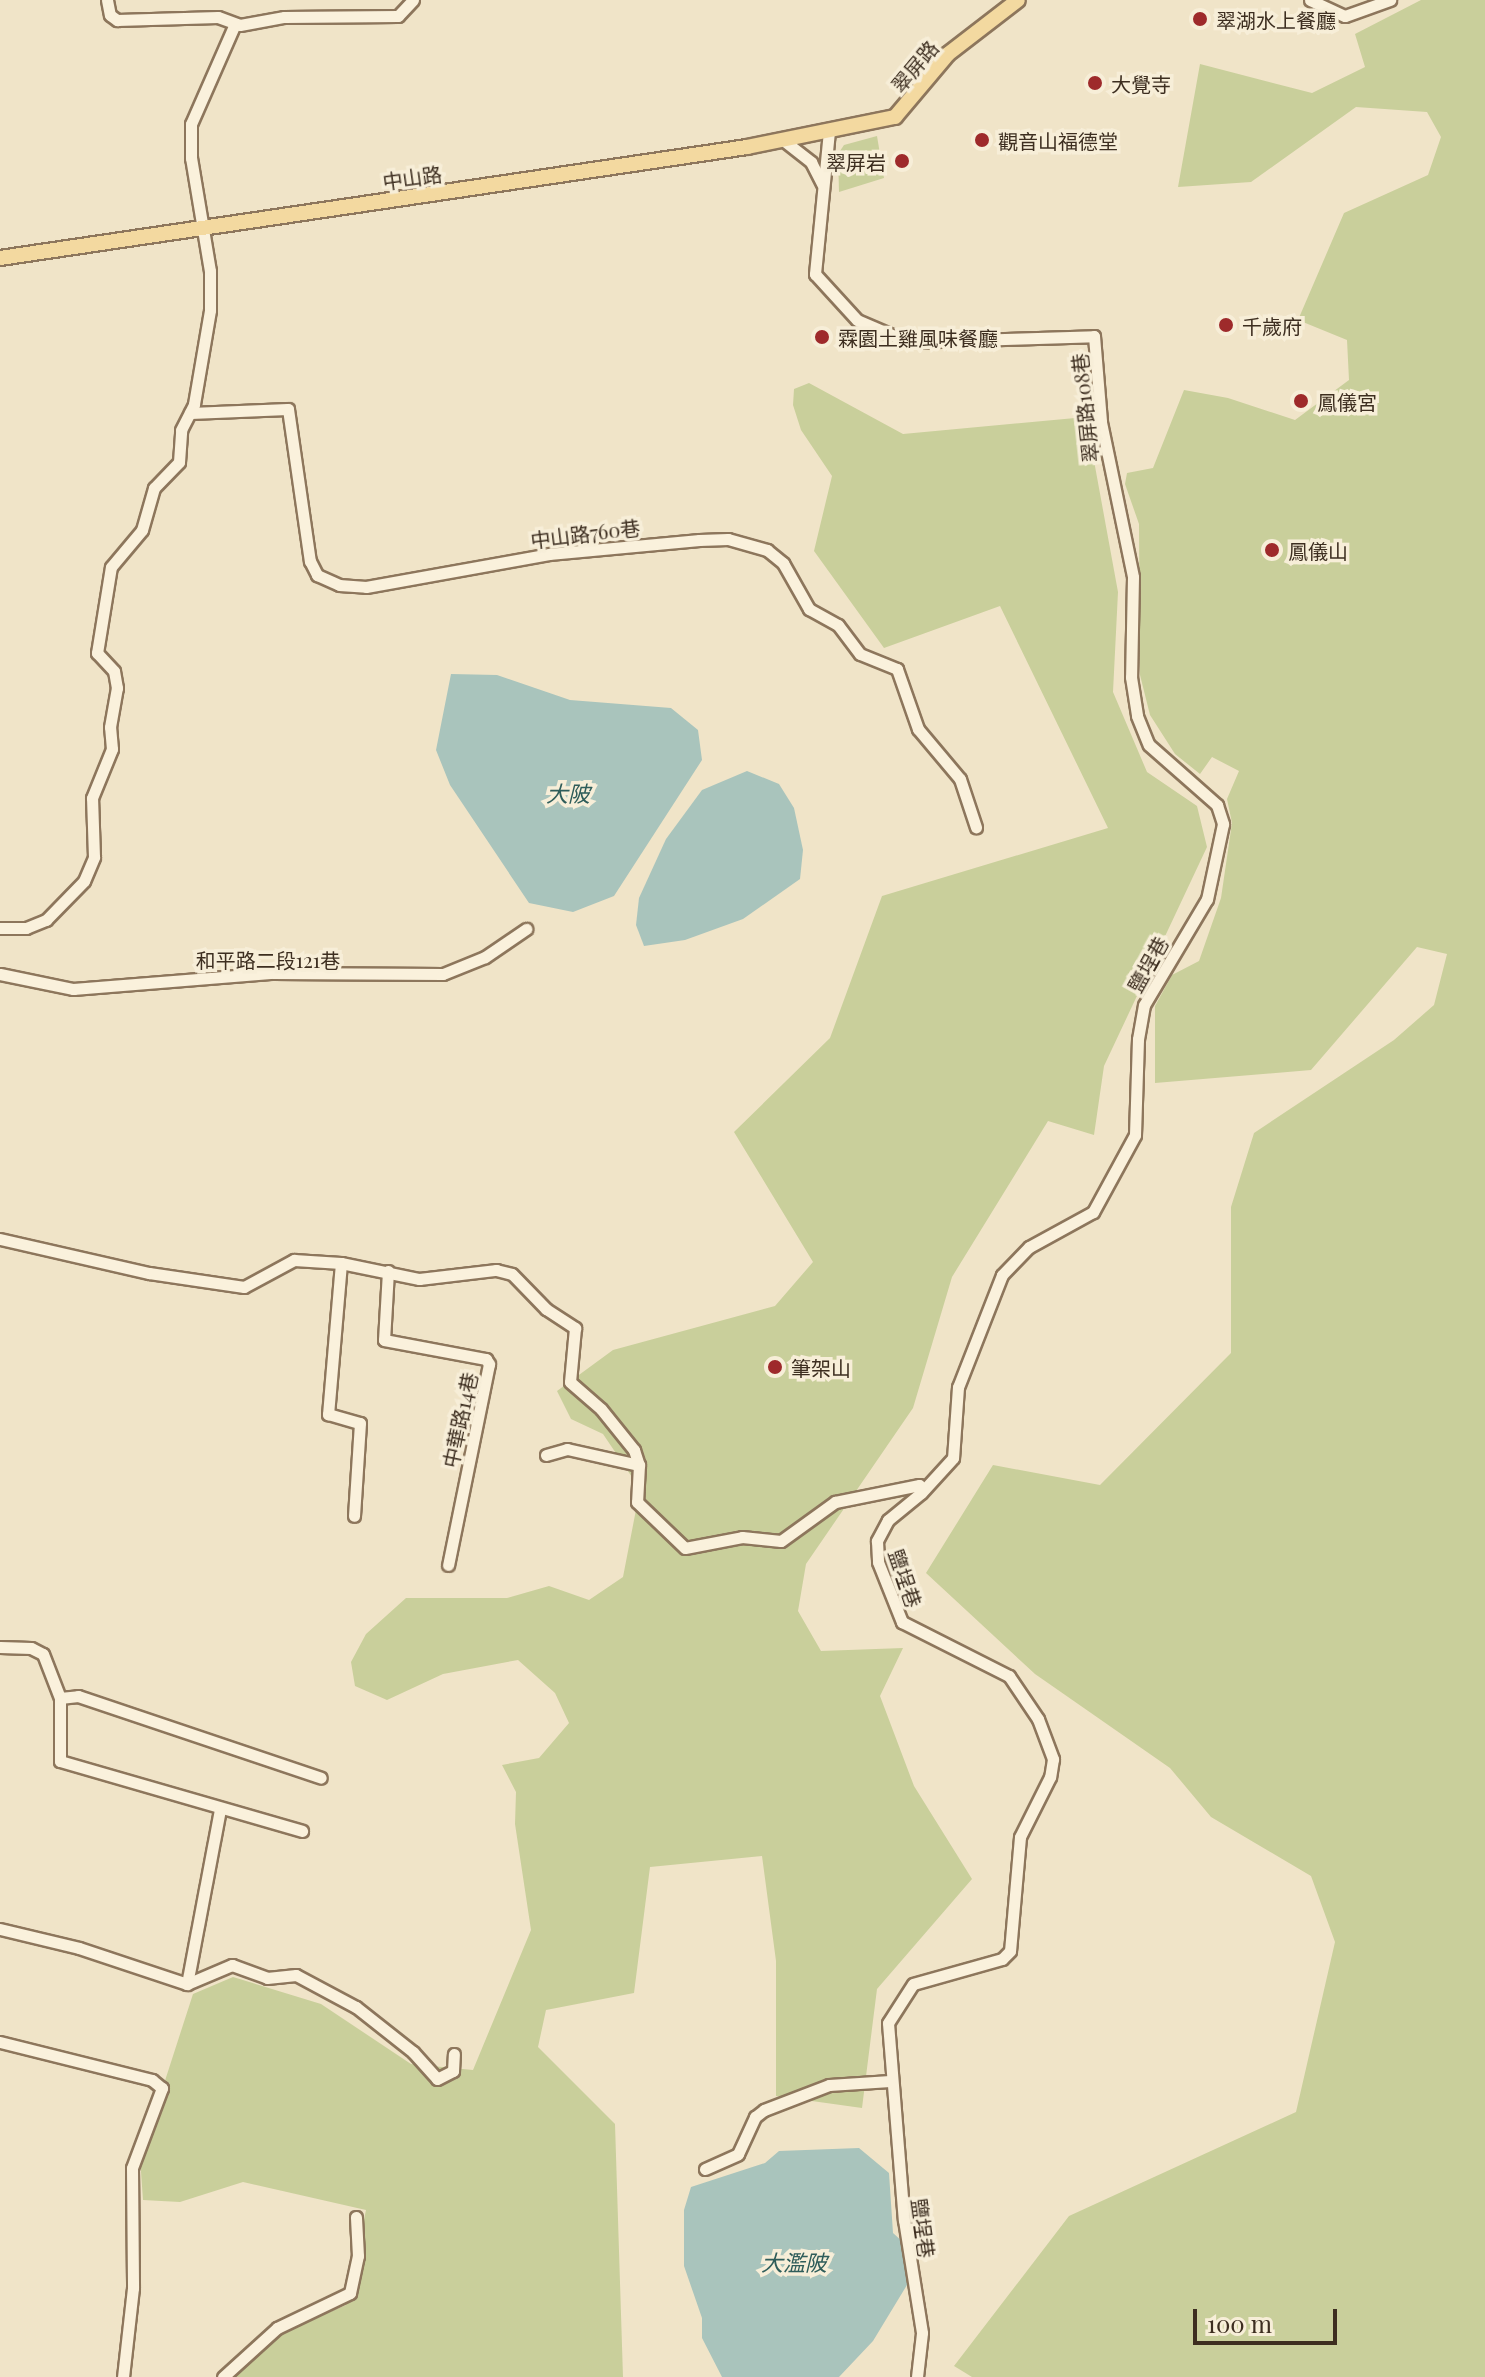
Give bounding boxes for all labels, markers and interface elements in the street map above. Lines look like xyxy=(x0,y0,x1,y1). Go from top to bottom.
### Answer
place label: 翠湖水上餐廳 xyxy=(1216,7,1336,31)
marker: 翠湖水上餐廳 xyxy=(1191,10,1209,28)
street label: 翠屏路 xyxy=(886,35,942,97)
place label: 大覺寺 xyxy=(1111,71,1171,95)
marker: 大覺寺 xyxy=(1086,74,1104,92)
place label: 觀音山福德堂 xyxy=(998,128,1118,152)
marker: 觀音山福德堂 xyxy=(973,131,991,149)
place label: 翠屏岩 xyxy=(826,149,886,173)
marker: 翠屏岩 xyxy=(893,152,911,170)
street label: 中山路 xyxy=(381,161,443,193)
place label: 千歲府 xyxy=(1242,313,1302,337)
marker: 千歲府 xyxy=(1217,316,1235,334)
place label: 霖園土雞風味餐廳 xyxy=(838,325,998,349)
marker: 霖園土雞風味餐廳 xyxy=(813,328,831,346)
street label: 翠屏路108巷 xyxy=(1066,352,1102,464)
place label: 鳳儀宮 xyxy=(1317,389,1377,413)
marker: 鳳儀宮 xyxy=(1292,392,1310,410)
street label: 中山路760巷 xyxy=(529,514,641,552)
place label: 鳳儀山 xyxy=(1288,538,1348,562)
marker: 鳳儀山 xyxy=(1263,541,1281,559)
water label: 大陂 xyxy=(546,781,590,807)
street label: 鹽埕巷 xyxy=(1122,932,1172,996)
street label: 和平路二段121巷 xyxy=(196,947,340,971)
place label: 筆架山 xyxy=(791,1355,851,1379)
marker: 筆架山 xyxy=(766,1358,784,1376)
street label: 中華路14巷 xyxy=(437,1370,481,1470)
street label: 鹽埕巷 xyxy=(885,1546,927,1610)
street label: 鹽埕巷 xyxy=(908,2197,940,2259)
water label: 大濫陂 xyxy=(761,2250,827,2276)
scale bar xyxy=(1197,2293,1341,2343)
text: 100 m xyxy=(1207,2307,1272,2339)

